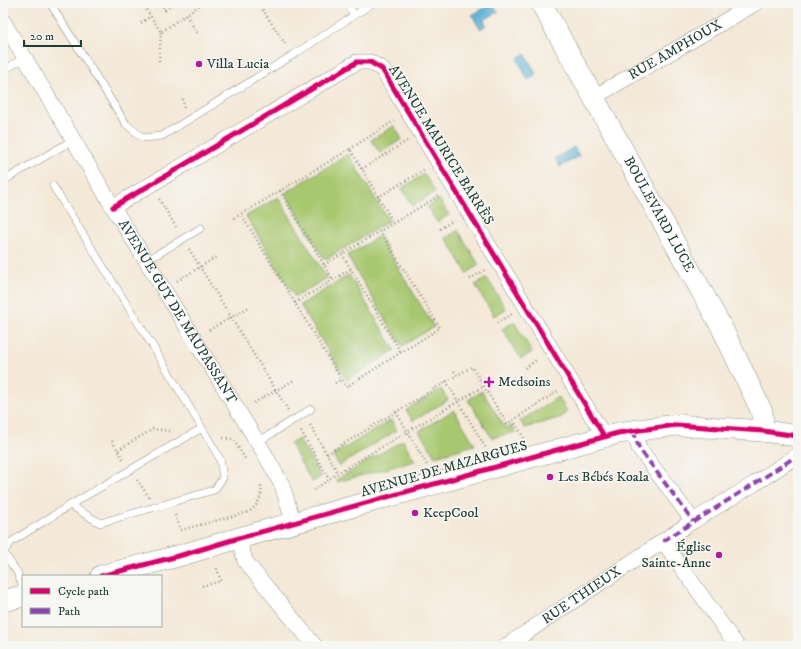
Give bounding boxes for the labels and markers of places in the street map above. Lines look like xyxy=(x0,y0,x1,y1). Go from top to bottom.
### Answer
place label: Villa Lucia xyxy=(206,55,269,73)
marker: Villa Lucia xyxy=(194,59,204,69)
place label: Medsoins xyxy=(498,373,551,391)
marker: Medsoins xyxy=(483,376,495,388)
place label: Les Bébés Koala xyxy=(558,468,649,486)
marker: Les Bébés Koala xyxy=(545,472,555,482)
place label: KeepCool xyxy=(423,504,479,522)
marker: KeepCool xyxy=(410,508,420,518)
place label: Église Sainte-Anne xyxy=(642,538,711,572)
marker: Église Sainte-Anne xyxy=(714,550,724,560)

